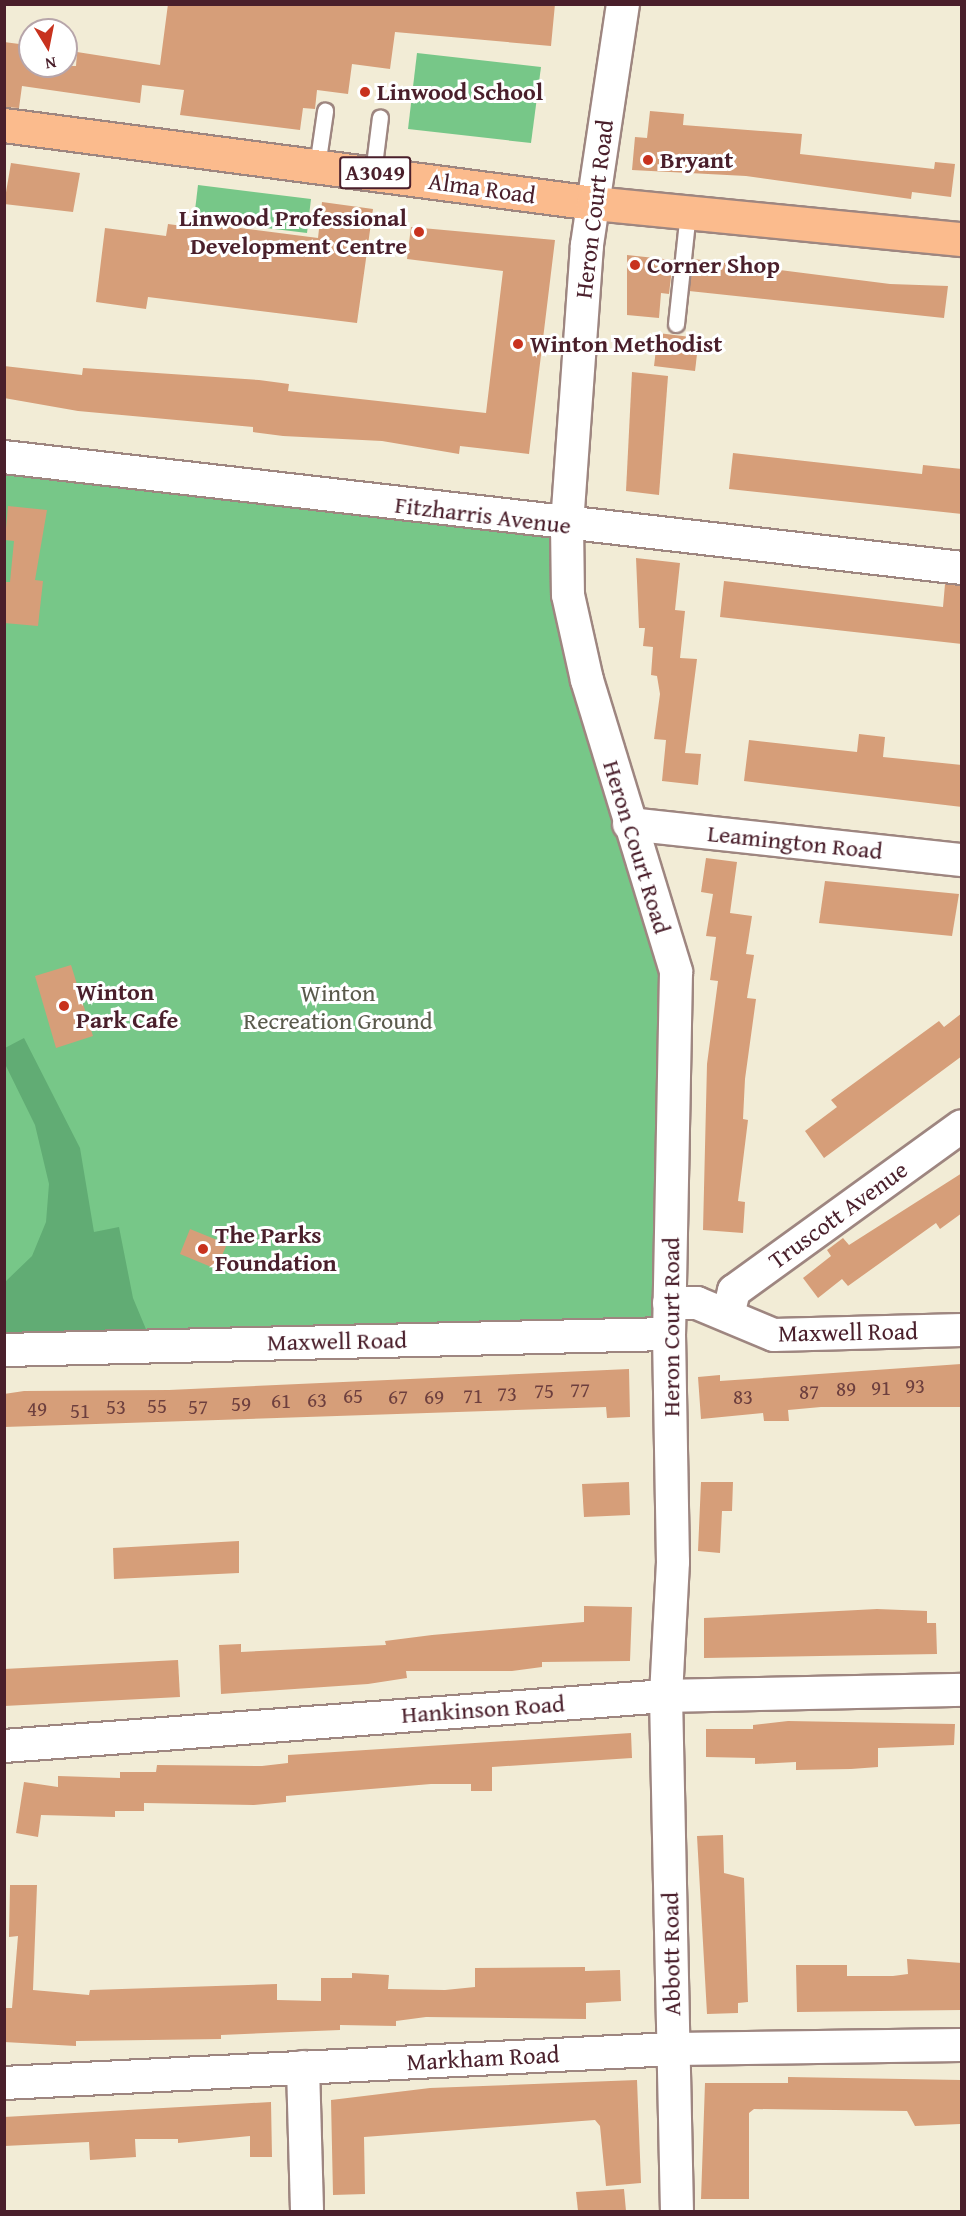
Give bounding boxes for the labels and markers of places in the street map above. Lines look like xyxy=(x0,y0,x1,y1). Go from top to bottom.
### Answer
place label: Linwood School xyxy=(377,78,543,106)
marker: Linwood School xyxy=(358,85,372,99)
place label: Bryant xyxy=(660,146,733,174)
marker: Bryant xyxy=(641,153,655,167)
place label: Linwood Professional Development Centre xyxy=(179,204,407,260)
marker: Linwood Professional Development Centre xyxy=(412,225,426,239)
place label: Corner Shop xyxy=(647,251,780,279)
marker: Corner Shop xyxy=(628,258,642,272)
place label: Winton Methodist xyxy=(530,330,722,358)
marker: Winton Methodist xyxy=(511,337,525,351)
place label: Winton Park Cafe xyxy=(76,978,178,1034)
marker: Winton Park Cafe xyxy=(57,999,71,1013)
place label: The Parks Foundation xyxy=(215,1221,337,1277)
marker: The Parks Foundation xyxy=(196,1242,210,1256)

